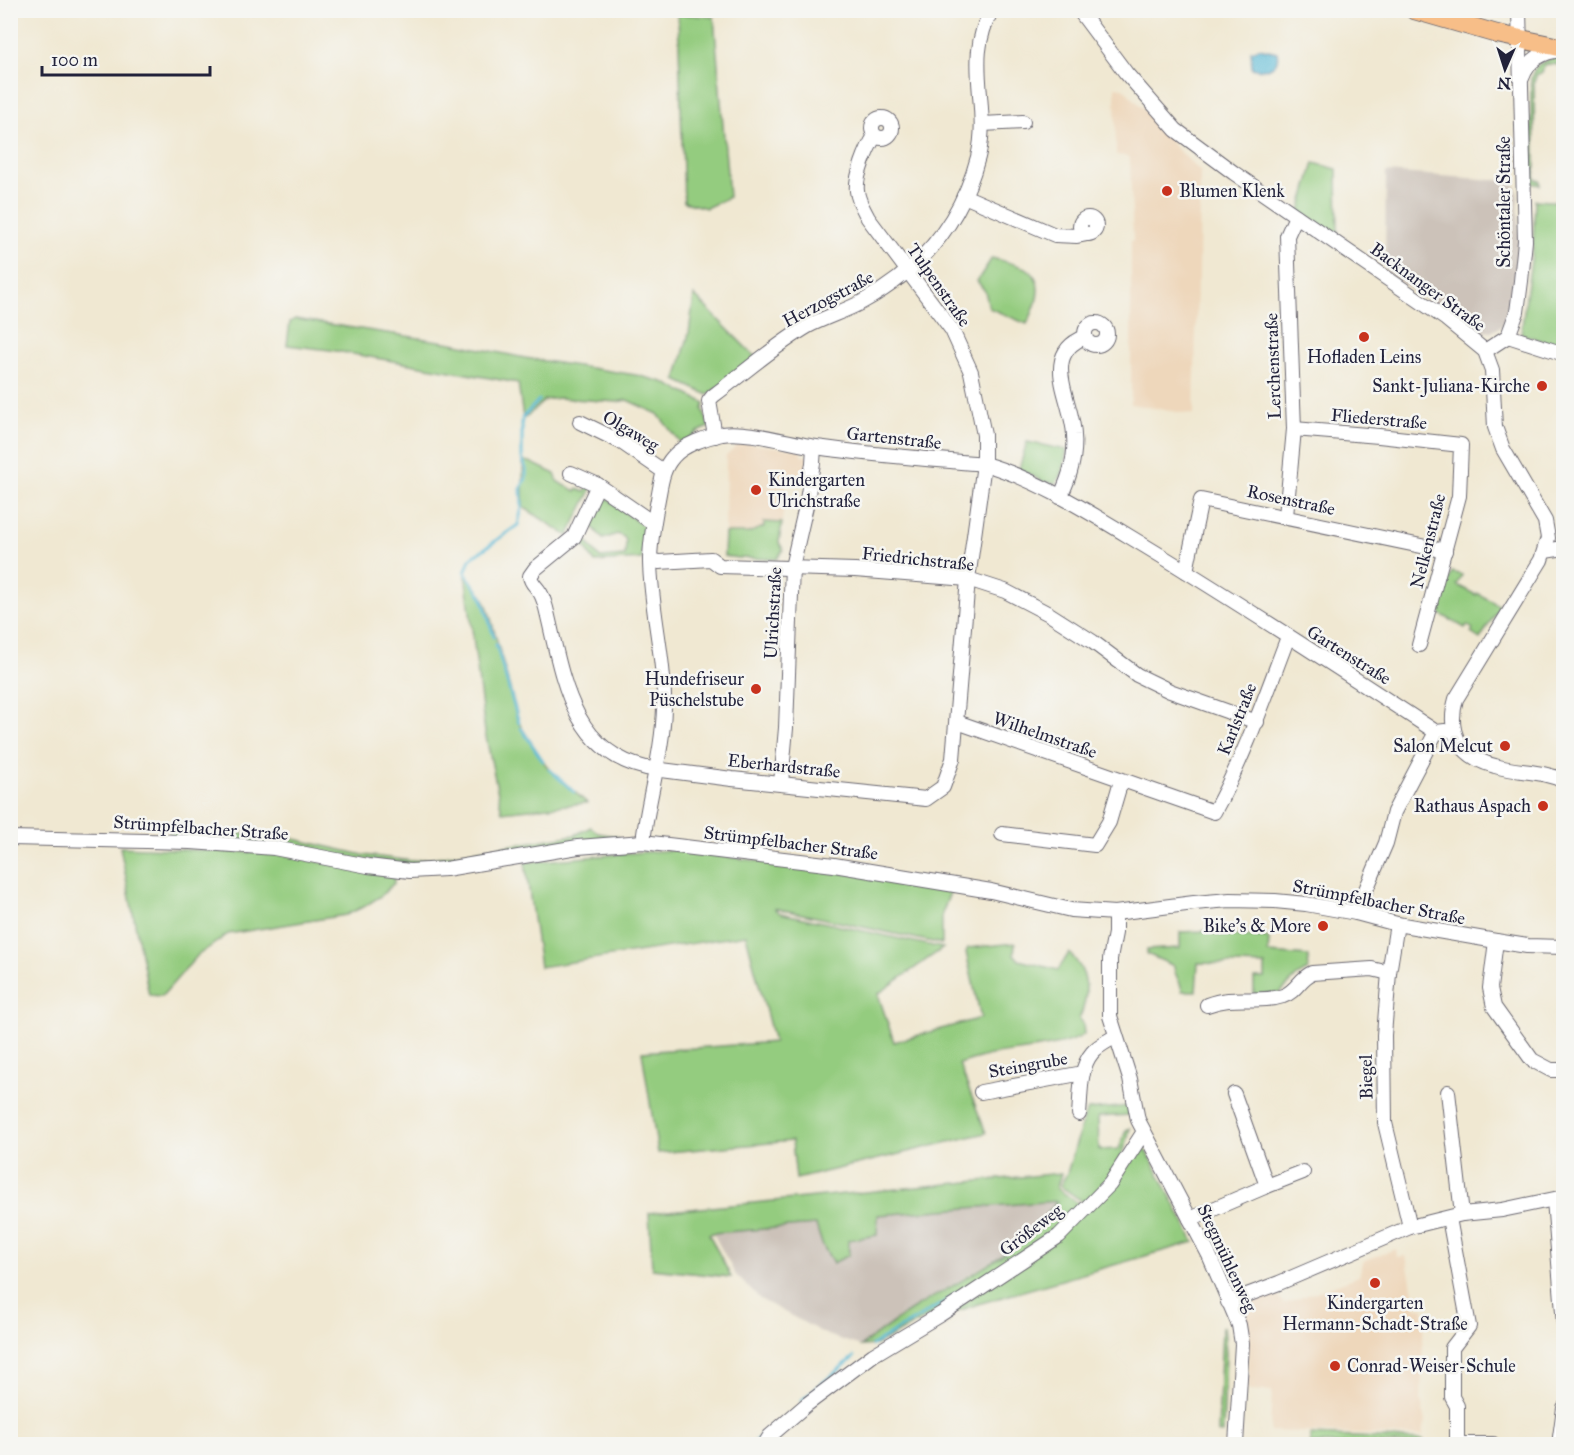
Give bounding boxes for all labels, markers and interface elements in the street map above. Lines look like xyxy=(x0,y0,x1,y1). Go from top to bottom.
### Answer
scale bar xyxy=(42,39,210,77)
north arrow xyxy=(1475,39,1535,99)
text: 100 m xyxy=(51,49,98,71)
text: N xyxy=(1497,74,1512,93)
street label: Schöntaler Straße xyxy=(1493,136,1515,268)
place label: Blumen Klenk xyxy=(1179,180,1285,202)
marker: Blumen Klenk xyxy=(1160,184,1174,198)
street label: Backnanger Straße xyxy=(1366,238,1490,337)
street label: Tulpenstraße xyxy=(902,239,976,331)
street label: Herzogstraße xyxy=(779,266,878,333)
street label: Lerchenstraße xyxy=(1260,312,1286,420)
marker: Hofladen Leins xyxy=(1357,330,1371,344)
place label: Hofladen Leins xyxy=(1307,346,1421,368)
place label: Sankt-Juliana-Kirche xyxy=(1372,375,1530,398)
marker: Sankt-Juliana-Kirche xyxy=(1535,379,1549,393)
street label: Fliederstraße xyxy=(1330,404,1428,434)
street label: Olgaweg xyxy=(598,406,664,458)
street label: Gartenstraße xyxy=(845,422,943,454)
place label: Kindergarten Ulrichstraße xyxy=(768,469,865,512)
street label: Rosenstraße xyxy=(1245,480,1337,520)
marker: Kindergarten Ulrichstraße xyxy=(749,483,763,497)
street label: Nelkenstraße xyxy=(1406,491,1450,591)
street label: Friedrichstraße xyxy=(861,542,975,576)
street label: Ulrichstraße xyxy=(760,566,786,660)
street label: Gartenstraße xyxy=(1303,620,1395,690)
place label: Hundefriseur Püschelstube xyxy=(645,668,744,711)
street label: Karlstraße xyxy=(1213,680,1261,758)
marker: Hundefriseur Püschelstube xyxy=(749,682,763,696)
street label: Wilhelmstraße xyxy=(990,707,1100,763)
place label: Salon Melcut xyxy=(1393,735,1494,757)
marker: Salon Melcut xyxy=(1498,739,1512,753)
street label: Eberhardstraße xyxy=(727,749,841,783)
place label: Rathaus Aspach xyxy=(1414,795,1531,817)
marker: Rathaus Aspach xyxy=(1536,799,1550,813)
street label: Strümpfelbacher Straße xyxy=(113,811,289,845)
street label: Strümpfelbacher Straße xyxy=(703,821,879,865)
street label: Strümpfelbacher Straße xyxy=(1291,874,1467,930)
place label: Bike's & More xyxy=(1203,915,1311,937)
marker: Bike's & More xyxy=(1316,919,1330,933)
street label: Steingrube xyxy=(987,1047,1069,1084)
street label: Biegel xyxy=(1355,1054,1378,1100)
street label: Größeweg xyxy=(995,1199,1068,1262)
street label: Stegmühlenweg xyxy=(1191,1201,1262,1316)
marker: Kindergarten Hermann-Schadt-Straße xyxy=(1368,1276,1382,1290)
place label: Kindergarten Hermann-Schadt-Straße xyxy=(1282,1292,1468,1335)
place label: Conrad-Weiser-Schule xyxy=(1347,1355,1516,1377)
marker: Conrad-Weiser-Schule xyxy=(1328,1359,1342,1373)

